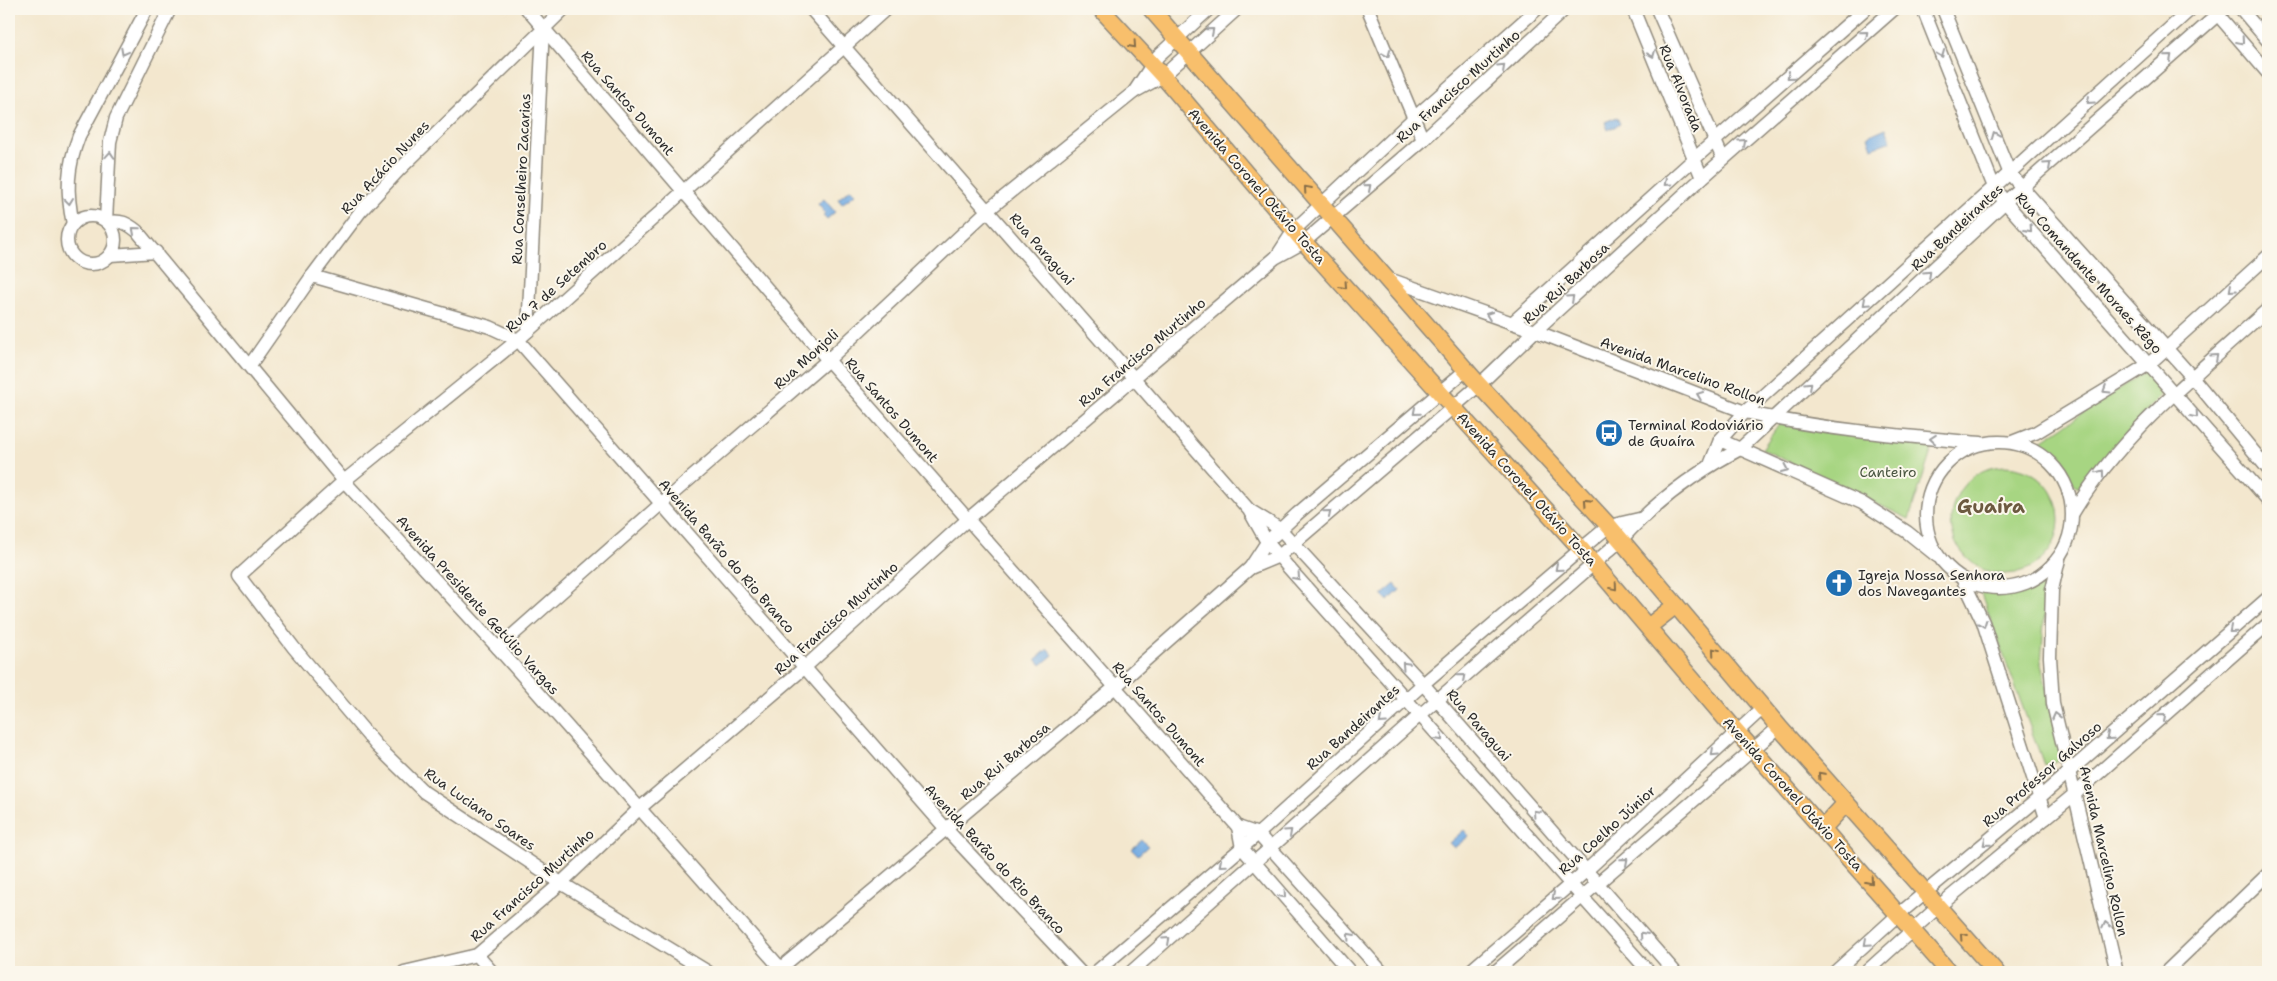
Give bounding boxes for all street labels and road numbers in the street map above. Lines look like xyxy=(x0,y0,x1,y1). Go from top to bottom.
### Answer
street label: Rua Francisco Murtinho xyxy=(1392,26,1524,146)
street label: Rua Alvorada xyxy=(1655,42,1707,134)
street label: Rua Santos Dumont xyxy=(577,47,679,159)
street label: Rua Conselheiro Zacarias xyxy=(508,93,534,265)
street label: Avenida Coronel Otávio Tosta xyxy=(1184,104,1330,268)
street label: Rua Acácio Nunes xyxy=(337,116,433,218)
street label: Rua Bandeirantes xyxy=(1907,180,2007,274)
street label: Rua Comandante Moraes Rêgo xyxy=(2012,189,2166,357)
street label: Rua Paraguai xyxy=(1006,209,1078,289)
street label: Rua 7 de Setembro xyxy=(502,236,610,336)
street label: Rua Rui Barbosa xyxy=(1519,238,1613,328)
street label: Rua Francisco Murtinho xyxy=(1075,294,1209,410)
street label: Rua Monjoli xyxy=(770,325,842,393)
street label: Avenida Marcelino Rollon xyxy=(1598,333,1768,409)
street label: Rua Santos Dumont xyxy=(841,354,943,466)
street label: Avenida Coronel Otávio Tosta xyxy=(1453,408,1601,570)
street label: Avenida Barão do Rio Branco xyxy=(655,475,799,637)
street label: Avenida Presidente Getúlio Vargas xyxy=(393,512,563,698)
street label: Rua Francisco Murtinho xyxy=(770,558,902,678)
street label: Rua Santos Dumont xyxy=(1108,658,1210,770)
street label: Rua Bandeirantes xyxy=(1303,680,1403,774)
street label: Rua Paraguai xyxy=(1443,685,1515,765)
street label: Avenida Coronel Otávio Tosta xyxy=(1719,713,1867,875)
street label: Rua Professor Galvoso xyxy=(1979,717,2105,831)
street label: Rua Rui Barbosa xyxy=(956,718,1054,804)
street label: Rua Luciano Soares xyxy=(421,764,539,854)
street label: Avenida Marcelino Rollon xyxy=(2076,764,2132,938)
street label: Avenida Barão do Rio Branco xyxy=(921,780,1069,938)
street label: Rua Coelho Júnior xyxy=(1555,781,1660,878)
street label: Rua Francisco Murtinho xyxy=(466,825,598,945)

